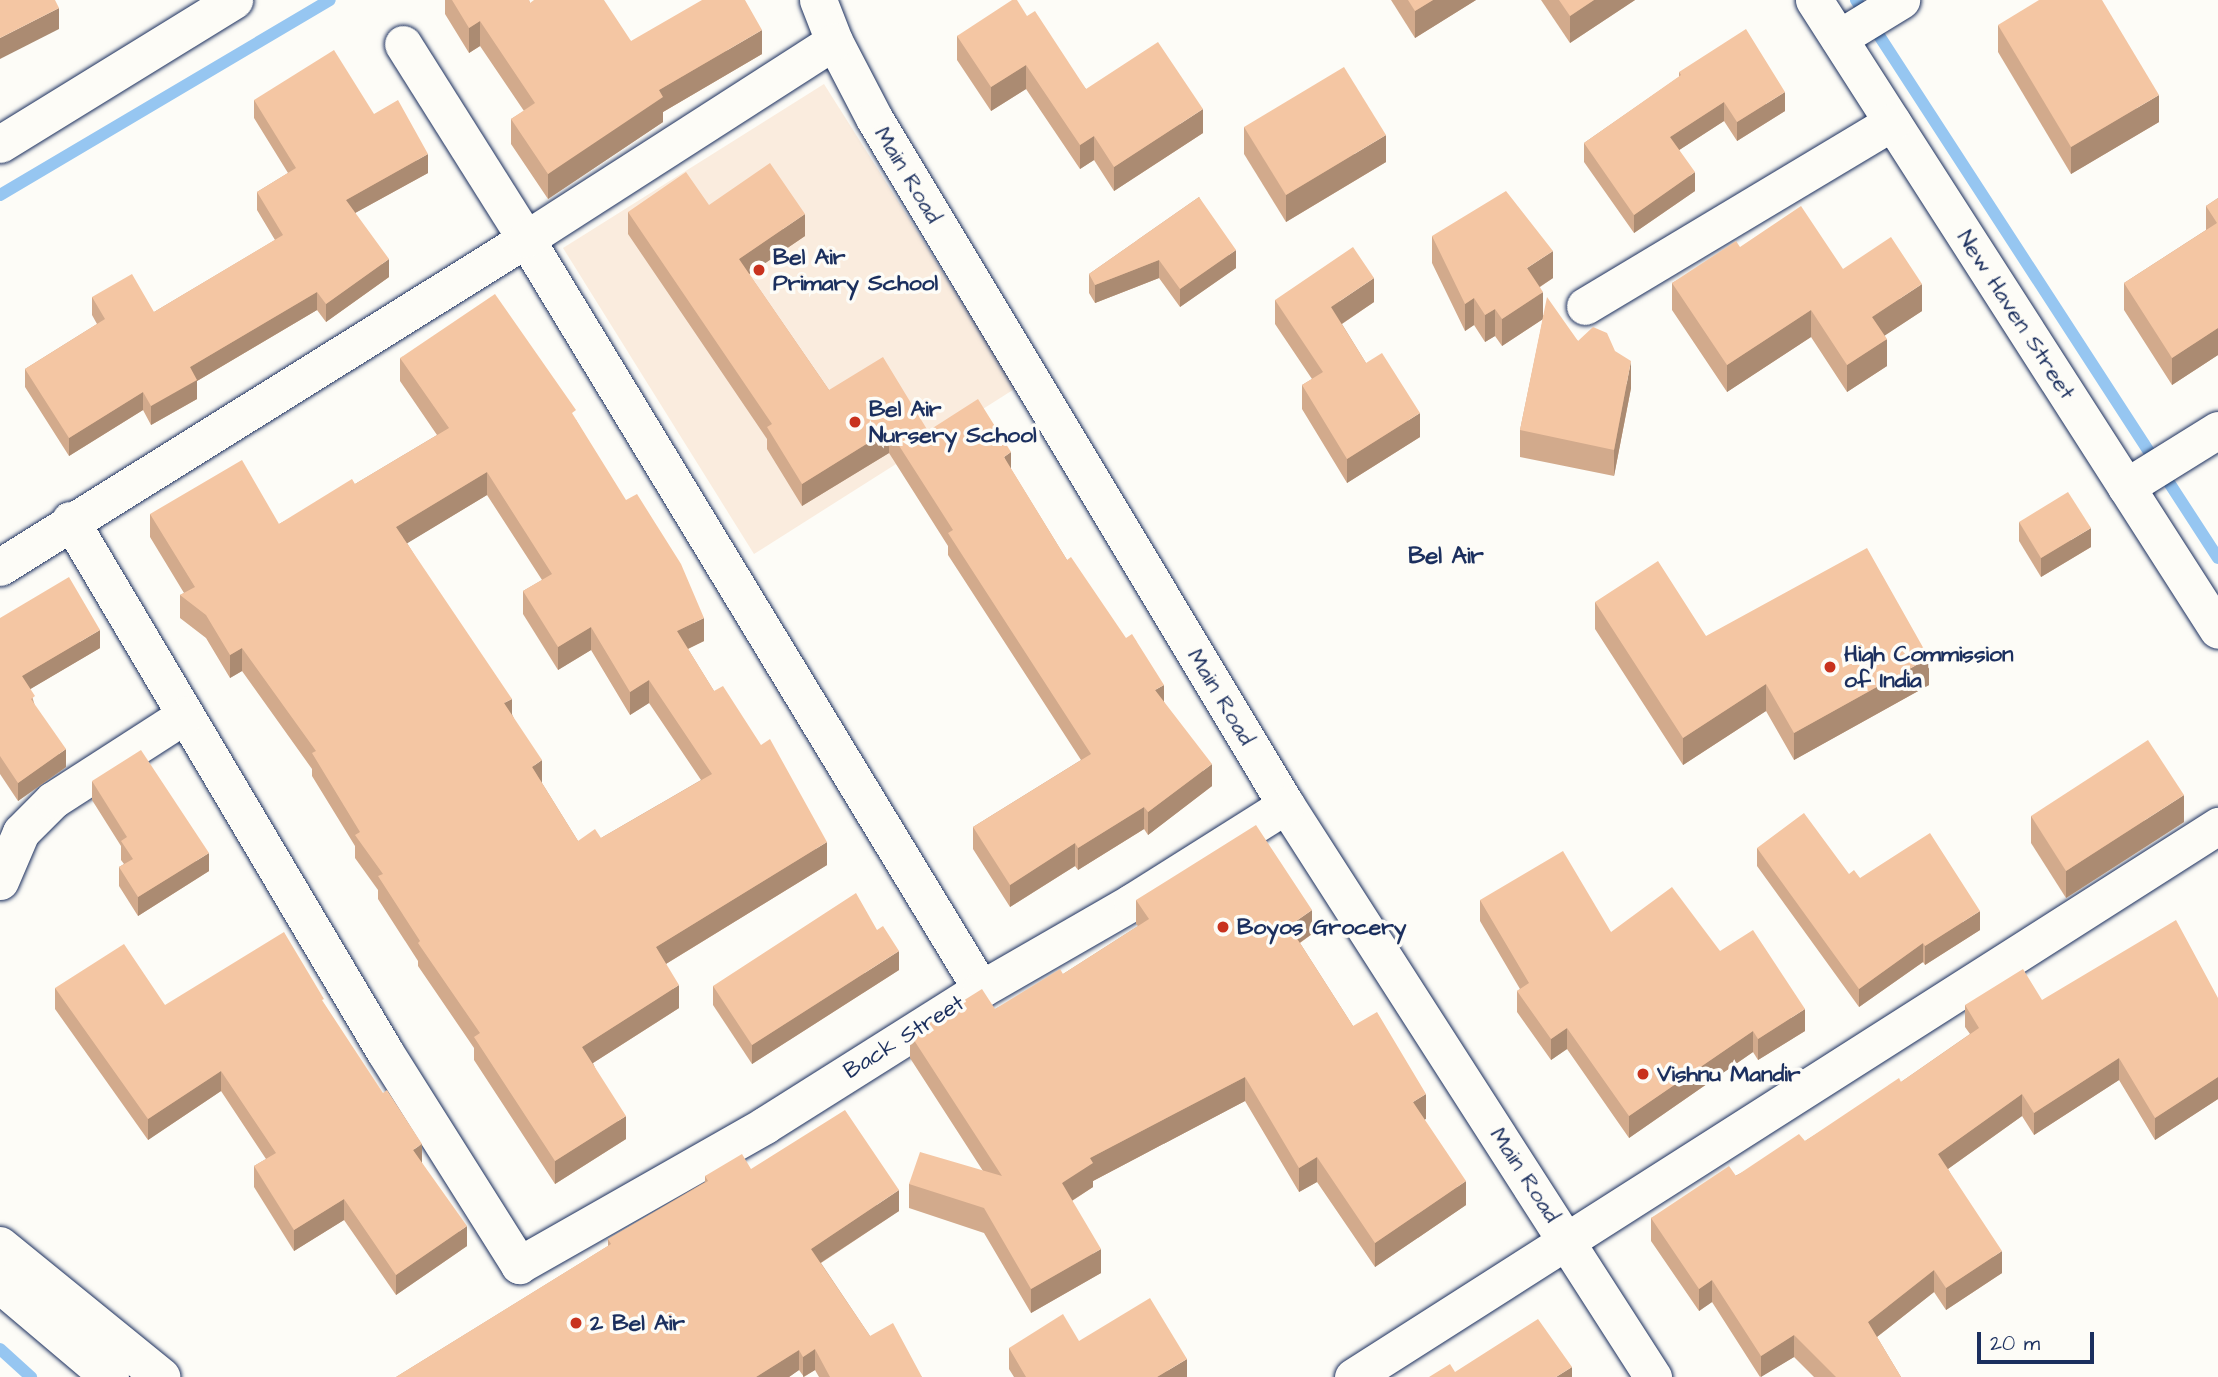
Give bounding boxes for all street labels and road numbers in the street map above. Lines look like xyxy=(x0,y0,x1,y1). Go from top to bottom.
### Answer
street label: Main Road xyxy=(868,122,948,228)
street label: New Haven Street xyxy=(1951,225,2081,405)
street label: Main Road xyxy=(1181,644,1261,750)
street label: Back Street xyxy=(839,989,969,1085)
street label: Main Road xyxy=(1484,1122,1566,1228)

